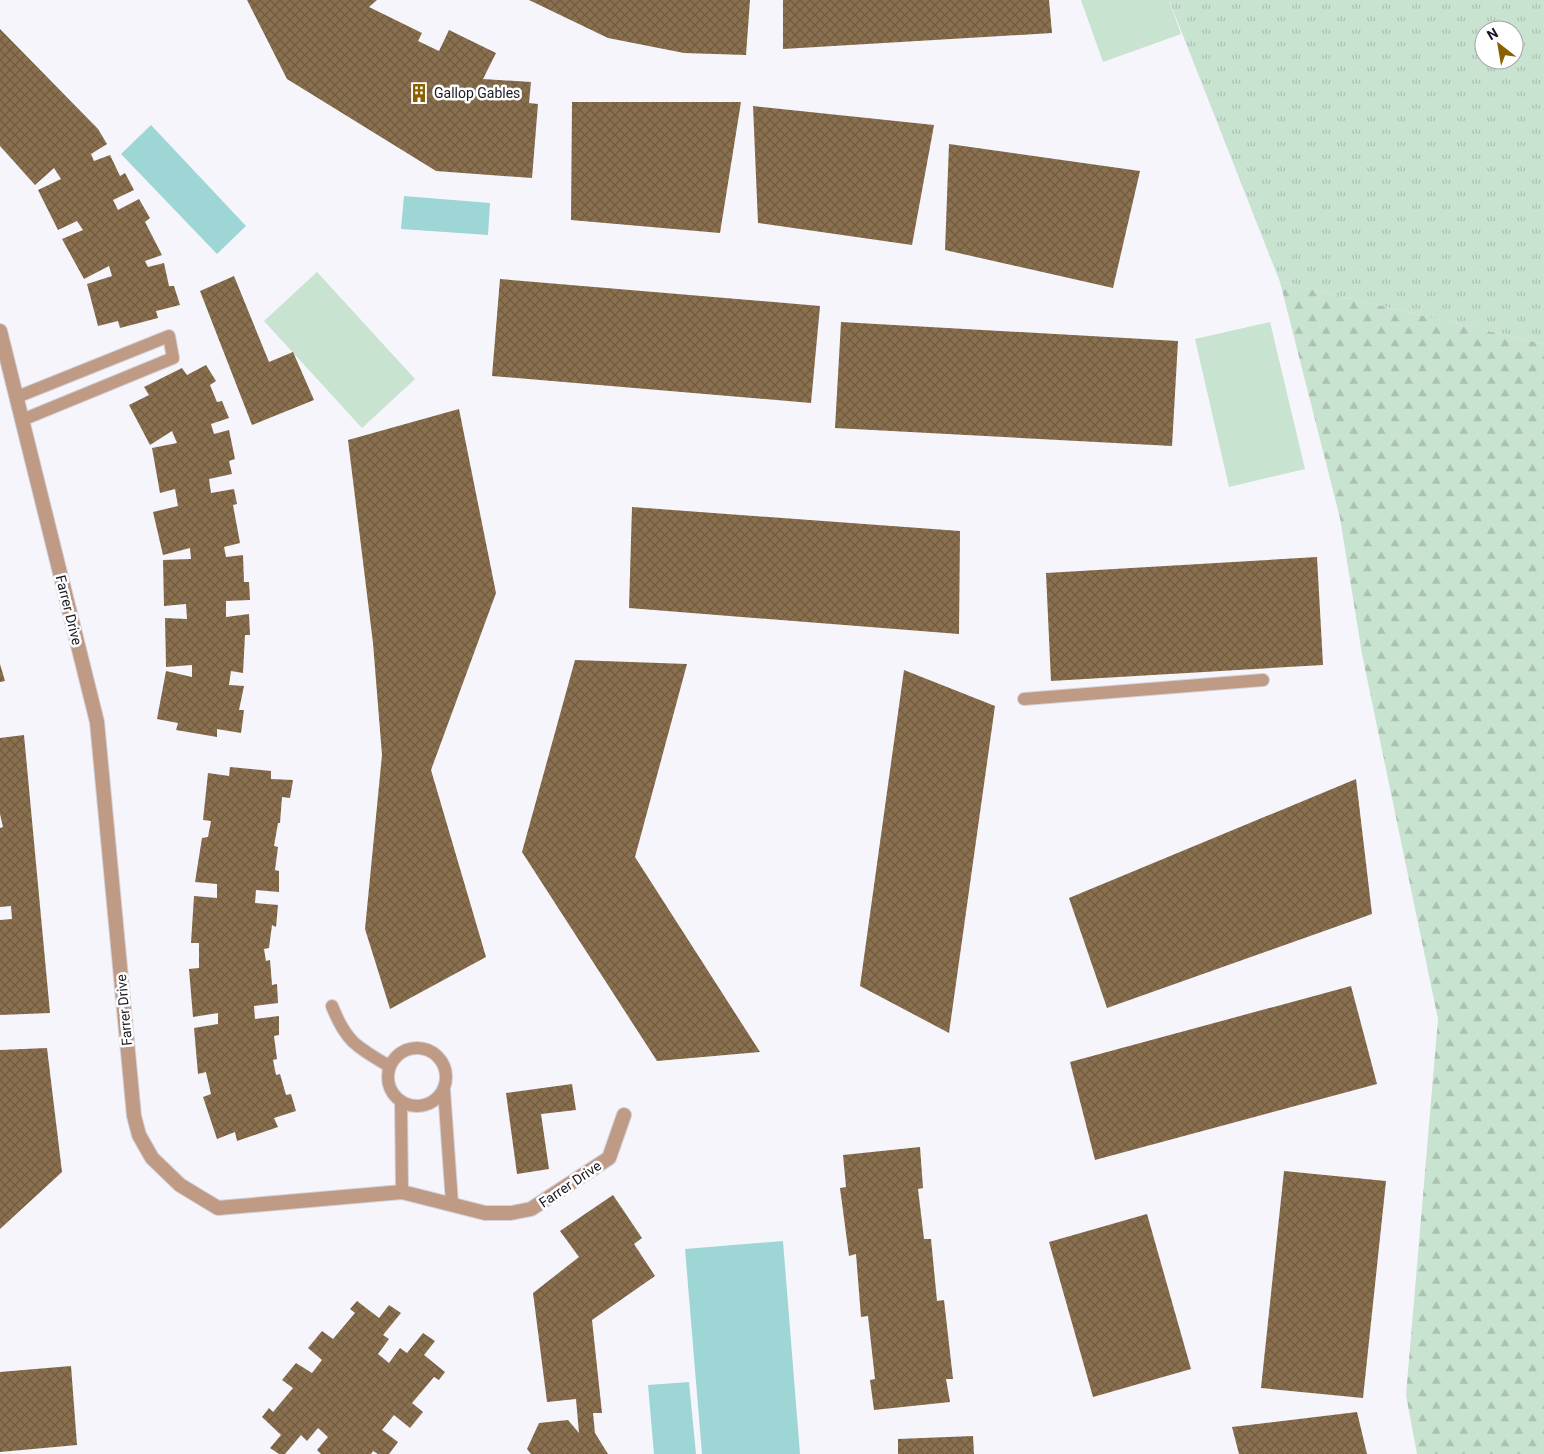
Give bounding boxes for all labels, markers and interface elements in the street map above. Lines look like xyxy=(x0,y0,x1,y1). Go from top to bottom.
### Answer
north arrow xyxy=(1474,20,1524,70)
text: N xyxy=(1484,24,1501,43)
building icon: Gallop Gables xyxy=(408,82,430,104)
place label: Gallop Gables xyxy=(434,85,520,101)
street label: Farrer Drive xyxy=(53,573,85,647)
street label: Farrer Drive xyxy=(113,974,135,1046)
street label: Farrer Drive xyxy=(536,1157,604,1211)

